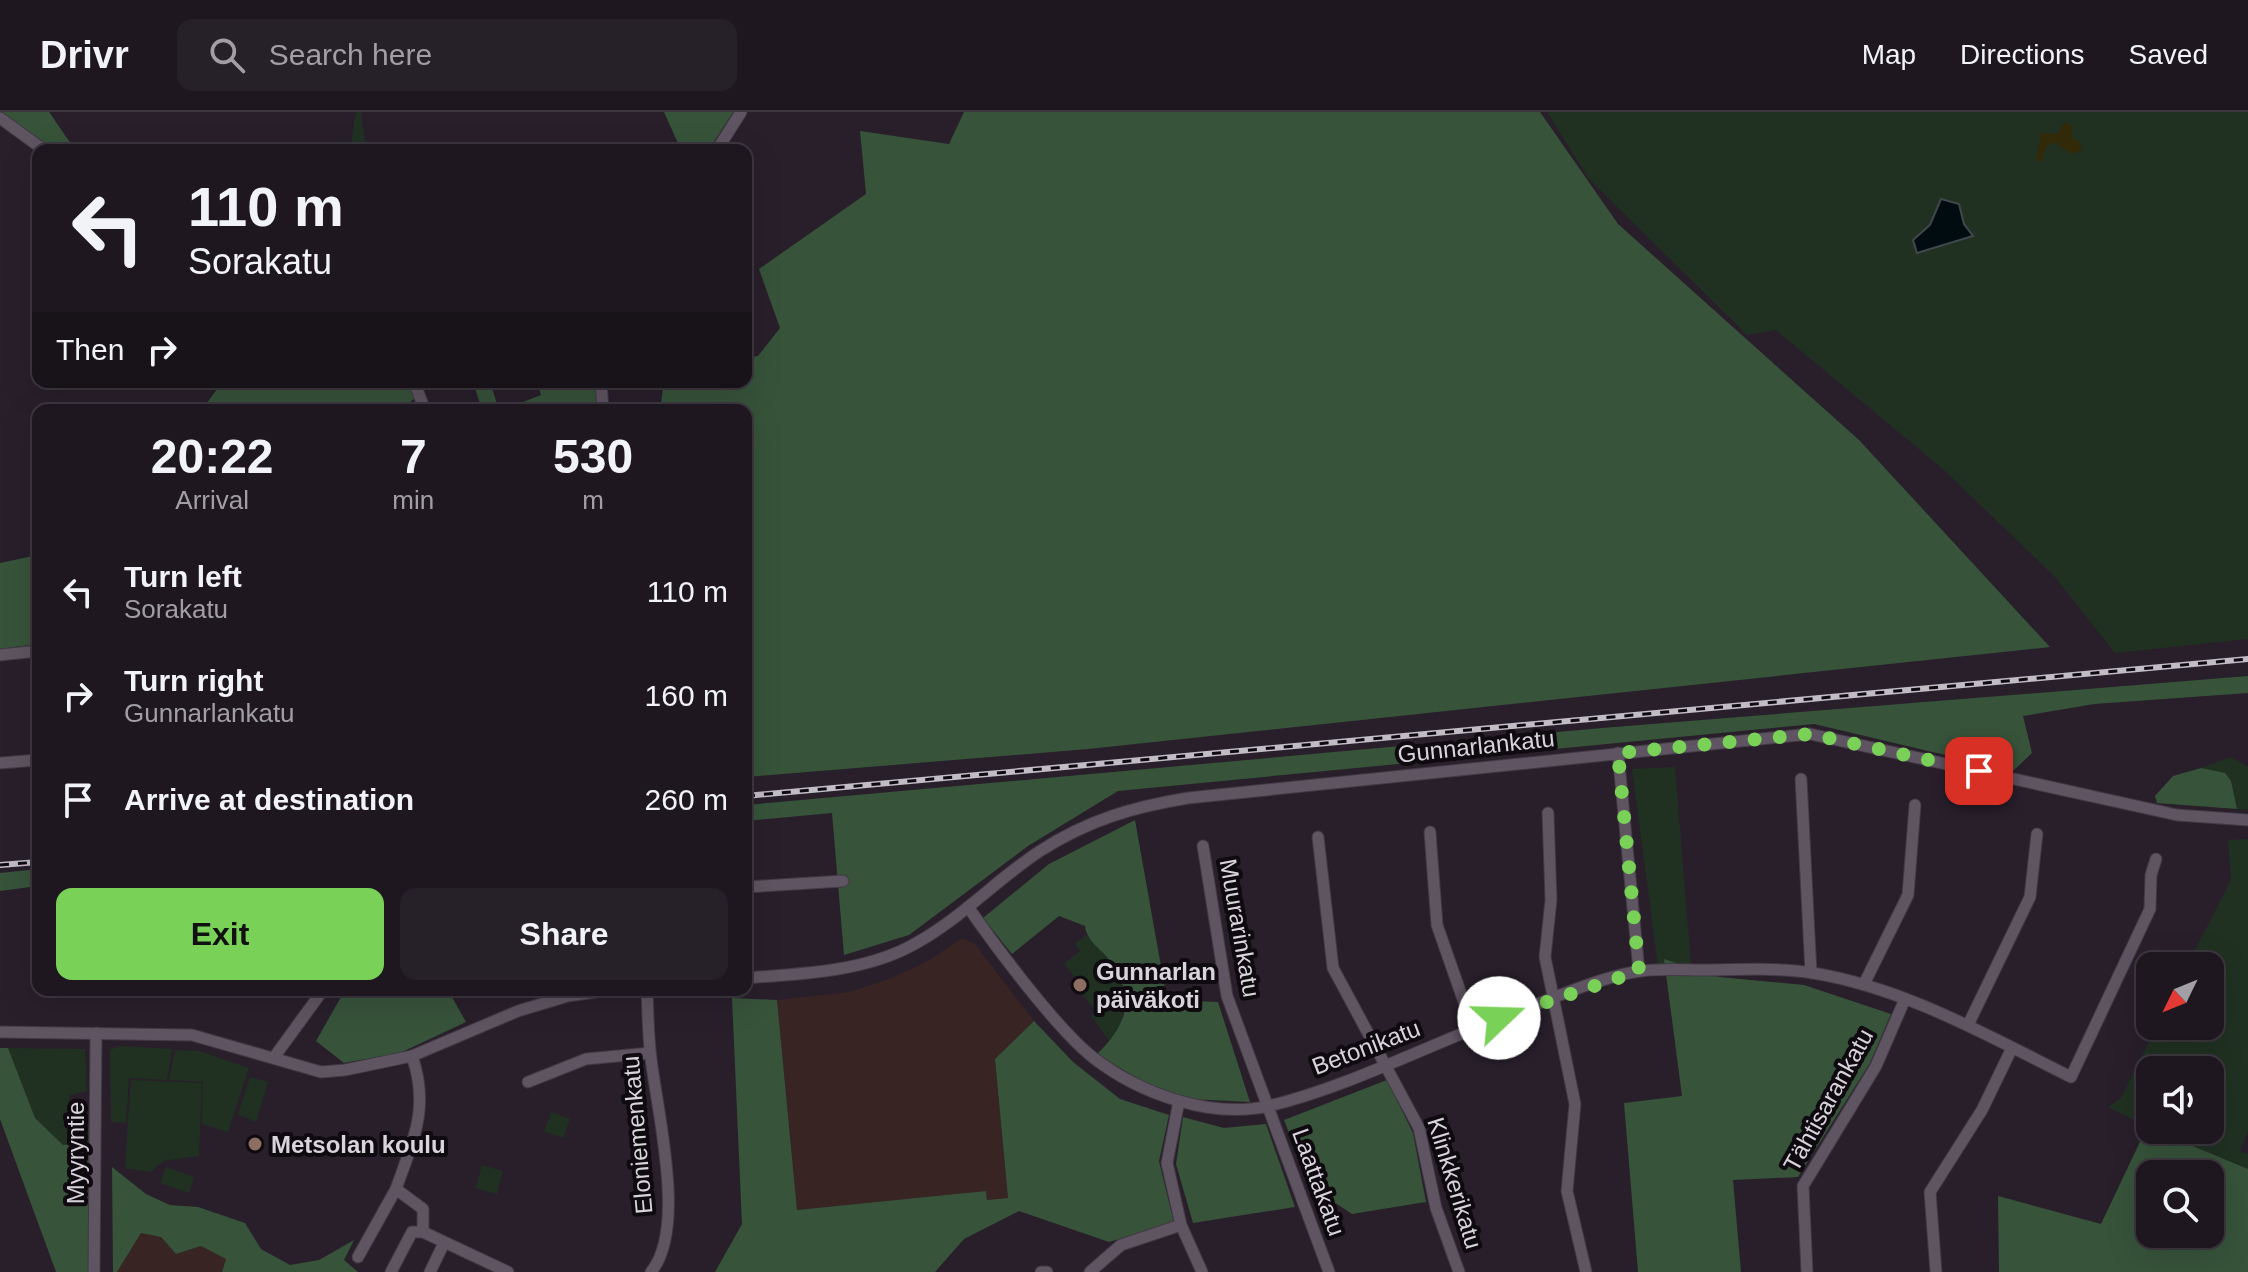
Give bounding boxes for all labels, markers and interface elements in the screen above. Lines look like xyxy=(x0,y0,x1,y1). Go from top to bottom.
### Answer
search box xyxy=(177,19,737,91)
icon: search xyxy=(205,33,249,77)
text: Drivr xyxy=(40,34,129,76)
text: Search here xyxy=(269,38,432,71)
text: Map xyxy=(1862,39,1916,70)
text: Directions xyxy=(1960,39,2085,70)
text: Saved xyxy=(2129,39,2208,70)
text: 110 m xyxy=(188,175,344,238)
icon: left xyxy=(56,176,160,280)
text: Sorakatu xyxy=(188,241,332,282)
icon: right xyxy=(140,328,184,372)
text: Then xyxy=(56,333,124,366)
text: 20:22 xyxy=(151,430,274,483)
text: 7 xyxy=(400,430,427,483)
text: 530 xyxy=(553,430,633,483)
text: Arrival xyxy=(175,485,249,515)
text: min xyxy=(392,485,434,515)
text: m xyxy=(582,485,604,515)
text: Turn left xyxy=(124,560,242,593)
icon: left xyxy=(56,570,100,614)
text: 110 m xyxy=(647,575,728,608)
text: Sorakatu xyxy=(124,594,228,624)
text: Turn right xyxy=(124,664,263,697)
icon: right xyxy=(56,674,100,718)
text: 160 m xyxy=(645,679,728,712)
text: Gunnarlankatu xyxy=(124,698,295,728)
street label: Gunnarlankatu xyxy=(1396,724,1556,768)
pin xyxy=(1945,737,2013,805)
icon: arrive xyxy=(1957,749,2001,793)
icon: arrive xyxy=(56,778,100,822)
text: Arrive at destination xyxy=(124,783,414,816)
text: 260 m xyxy=(645,783,728,816)
street label: Muurarinkatu xyxy=(1215,857,1265,999)
button: Exit xyxy=(56,888,384,980)
button: Share xyxy=(400,888,728,980)
north arrow xyxy=(2136,952,2224,1040)
map controls xyxy=(2136,952,2224,1248)
place label: Gunnarlan päiväkoti xyxy=(1096,958,1216,1013)
marker: Gunnarlan päiväkoti xyxy=(1071,976,1089,994)
position arrow xyxy=(1457,976,1541,1060)
street label: Betonikatu xyxy=(1308,1014,1424,1080)
street label: Tähtisarankatu xyxy=(1778,1024,1878,1176)
street label: Eloniemenkatu xyxy=(617,1055,657,1215)
button: sound xyxy=(2136,1056,2224,1144)
street label: Myyryntie xyxy=(62,1102,89,1204)
street label: Klinkkerikatu xyxy=(1422,1114,1488,1252)
street label: Laattakatu xyxy=(1287,1125,1351,1239)
place label: Metsolan koulu xyxy=(271,1131,446,1158)
marker: Metsolan koulu xyxy=(246,1135,264,1153)
button: search xyxy=(2136,1160,2224,1248)

